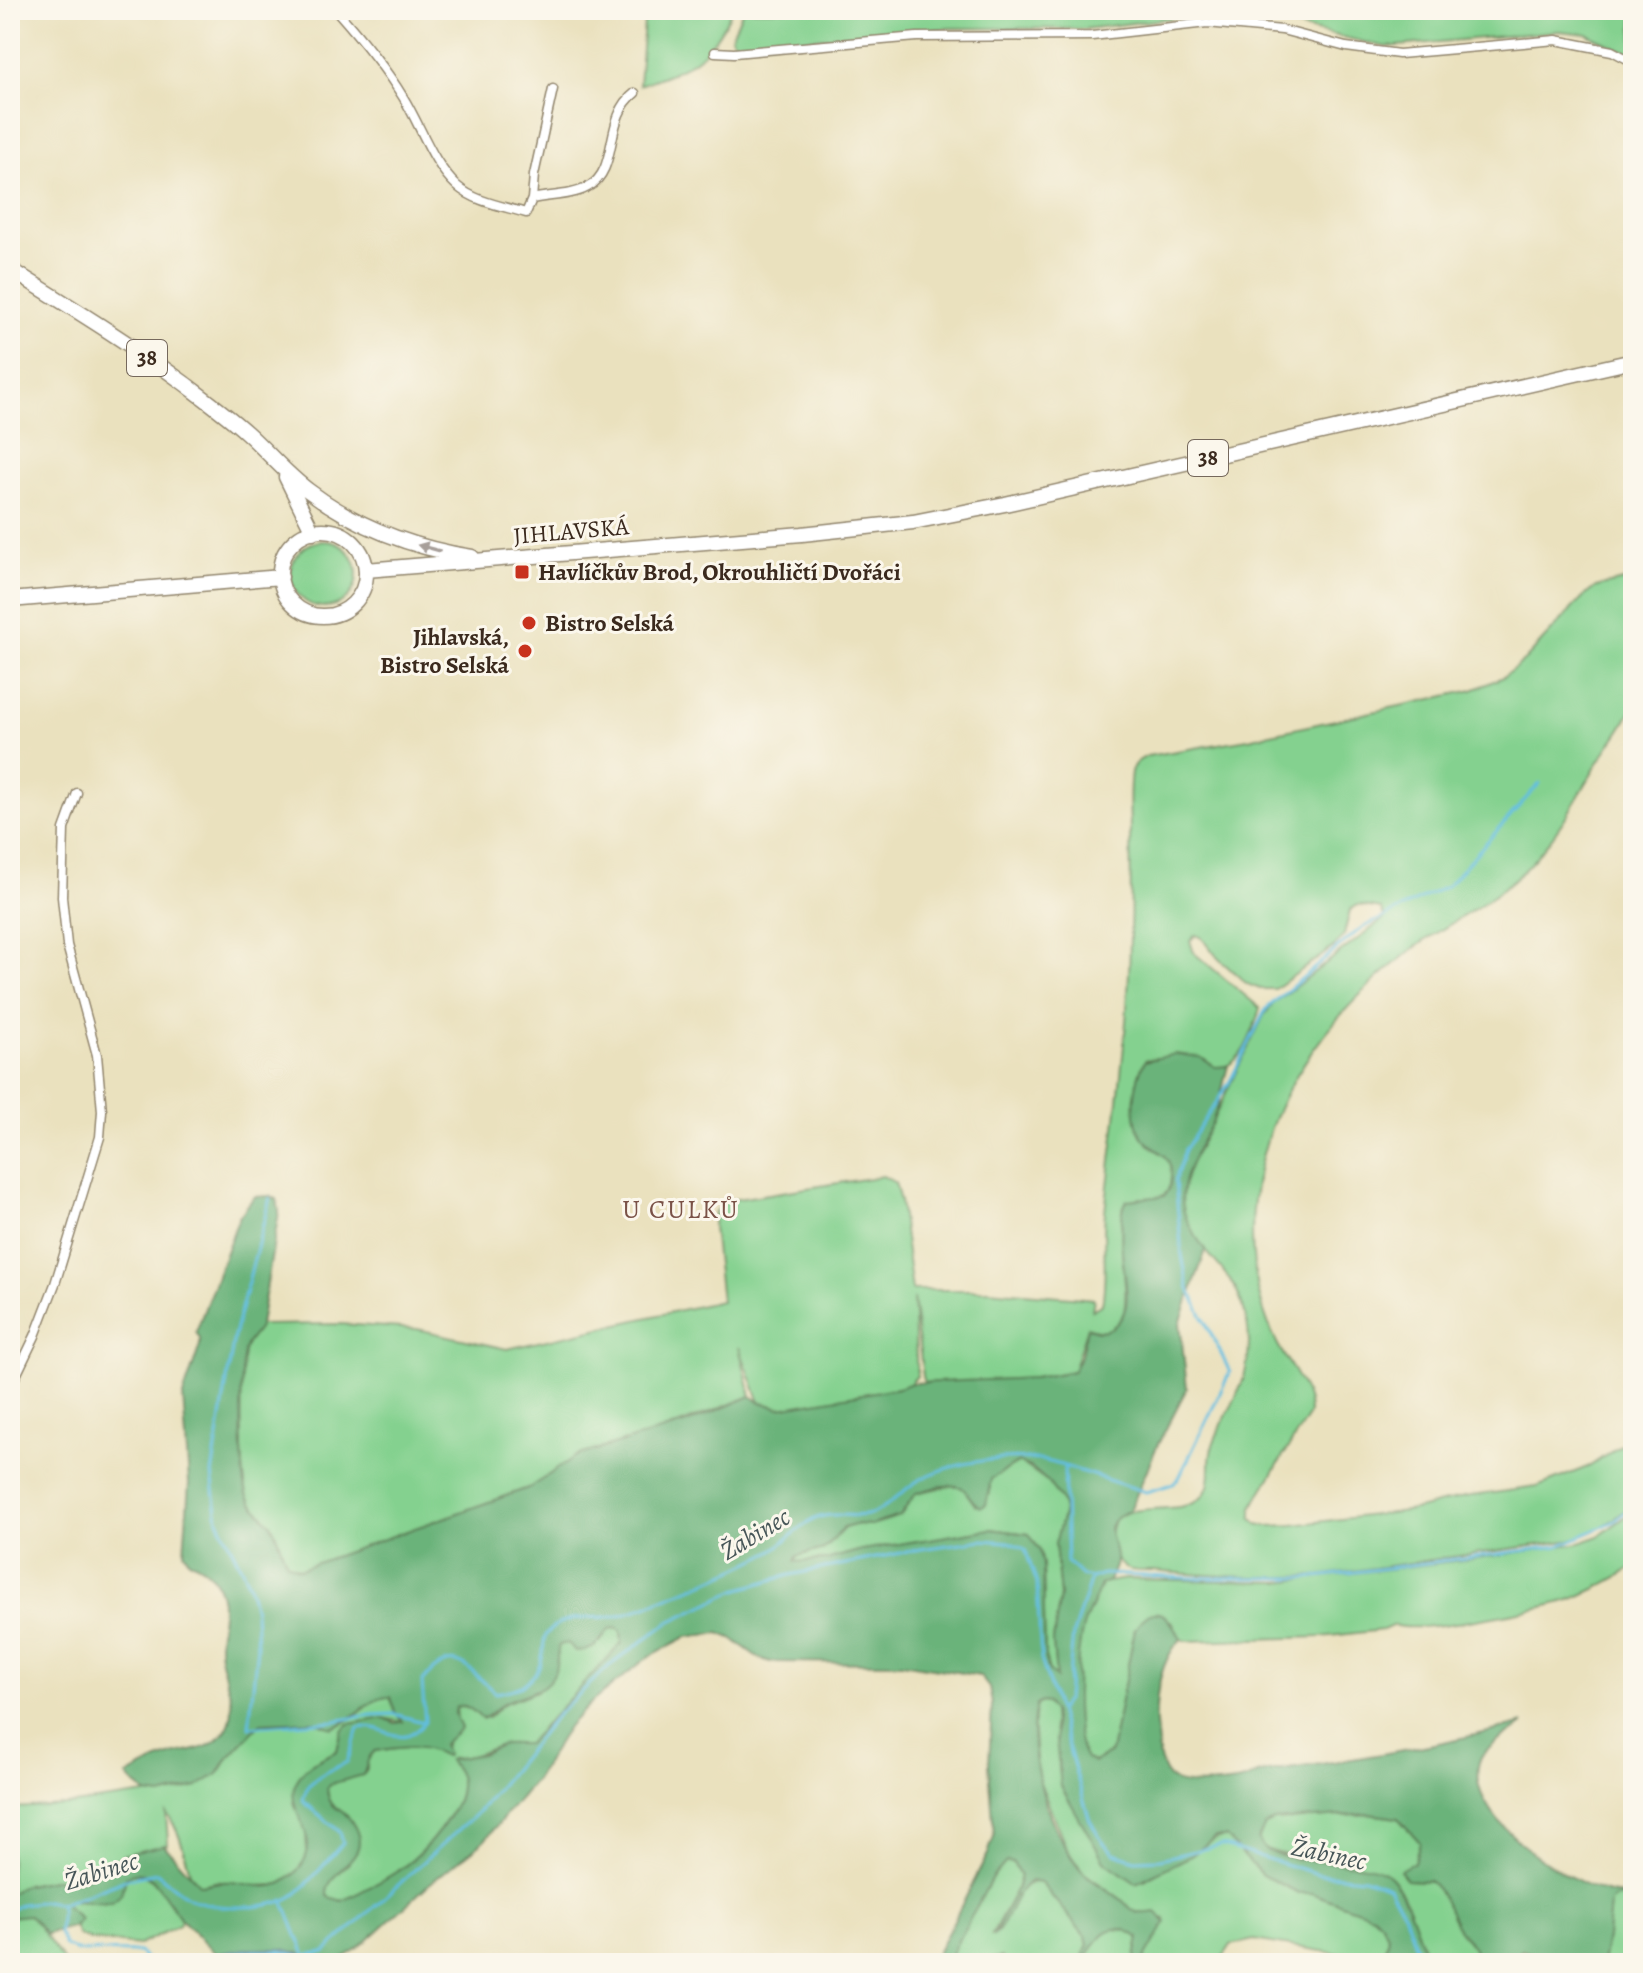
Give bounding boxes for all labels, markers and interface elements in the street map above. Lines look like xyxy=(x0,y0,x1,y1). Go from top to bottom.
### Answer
road number: 38 xyxy=(127,340,167,376)
road number: 38 xyxy=(1188,440,1228,476)
street label: JIHLAVSKÁ xyxy=(512,510,631,552)
one-way arrow xyxy=(416,541,441,553)
place label: Havlíčkův Brod, Okrouhličtí Dvořáci xyxy=(538,556,901,588)
marker: Havlíčkův Brod, Okrouhličtí Dvořáci xyxy=(513,563,531,581)
place label: Bistro Selská xyxy=(545,607,675,639)
marker: Bistro Selská xyxy=(520,614,538,632)
place label: Jihlavská, Bistro Selská xyxy=(380,621,509,681)
marker: Jihlavská, Bistro Selská xyxy=(516,642,534,660)
district label: U CULKŮ xyxy=(622,1192,740,1227)
water label: Žabinec xyxy=(714,1499,797,1568)
water label: Žabinec xyxy=(1288,1829,1371,1879)
water label: Žabinec xyxy=(60,1843,143,1899)

